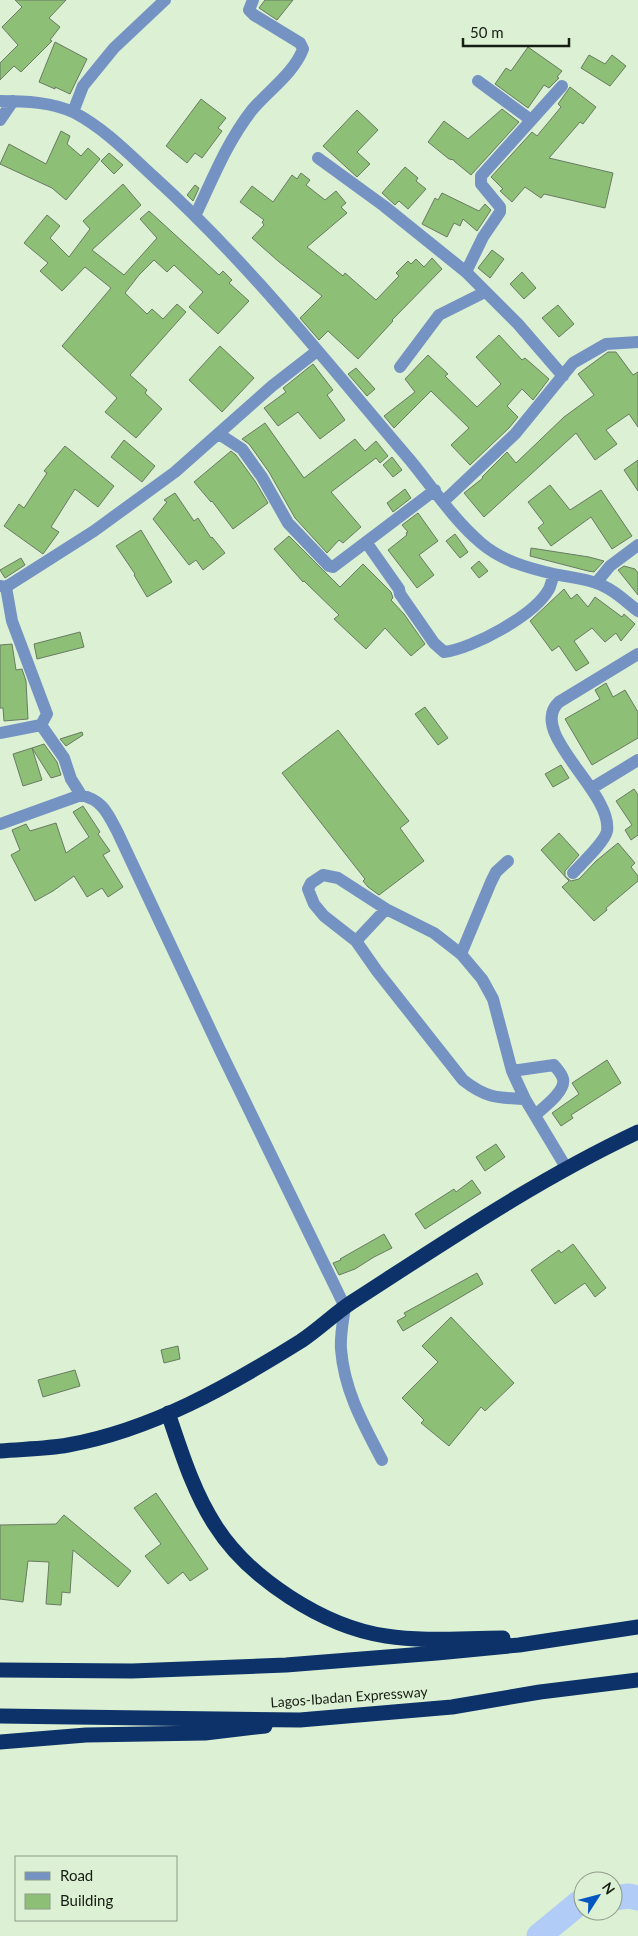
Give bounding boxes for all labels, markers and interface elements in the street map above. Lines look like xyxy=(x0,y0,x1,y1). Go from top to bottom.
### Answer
scale bar xyxy=(463,15,569,47)
text: 50 m xyxy=(470,23,504,41)
street label: Lagos-Ibadan Expressway xyxy=(270,1682,429,1710)
legend xyxy=(15,1856,178,1921)
text: Road xyxy=(60,1866,93,1884)
north arrow xyxy=(573,1871,623,1921)
text: N xyxy=(599,1879,619,1897)
text: Building xyxy=(60,1891,113,1909)

